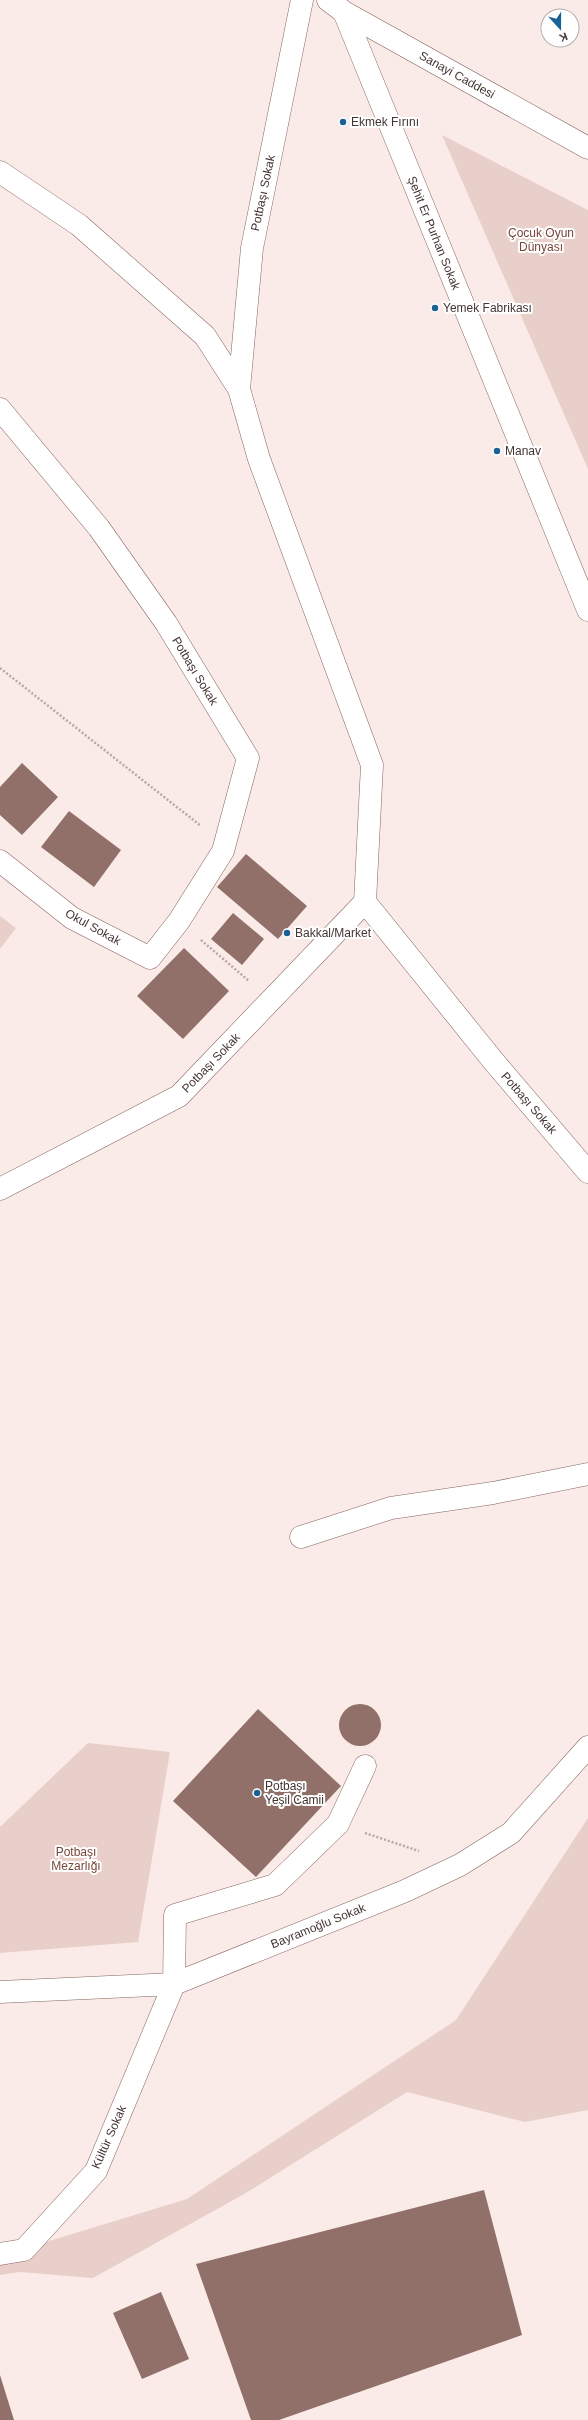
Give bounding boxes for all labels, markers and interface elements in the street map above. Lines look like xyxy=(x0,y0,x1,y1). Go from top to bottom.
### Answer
north arrow xyxy=(540,8,580,48)
text: K xyxy=(558,30,569,44)
street label: Sanayi Caddesi xyxy=(417,49,497,101)
place label: Ekmek Fırını xyxy=(351,115,419,129)
marker: Ekmek Fırını xyxy=(338,117,348,127)
street label: Potbaşı Sokak xyxy=(248,153,278,232)
street label: Şehit Er Purhan Sokak xyxy=(405,174,464,293)
park label: Çocuk Oyun Dünyası xyxy=(508,226,574,254)
place label: Yemek Fabrikası xyxy=(443,301,532,315)
marker: Yemek Fabrikası xyxy=(430,303,440,313)
place label: Manav xyxy=(505,444,541,458)
marker: Manav xyxy=(492,446,502,456)
street label: Potbaşı Sokak xyxy=(169,634,221,709)
street label: Okul Sokak xyxy=(63,906,124,948)
place label: Bakkal/Market xyxy=(295,926,372,940)
marker: Bakkal/Market xyxy=(282,928,292,938)
street label: Potbaşı Sokak xyxy=(179,1030,244,1096)
street label: Potbaşı Sokak xyxy=(498,1069,560,1138)
place label: Potbaşı Yeşil Camii xyxy=(265,1779,324,1807)
marker: Potbaşı Yeşil Camii xyxy=(252,1788,262,1798)
park label: Potbaşı Mezarlığı xyxy=(51,1845,101,1873)
street label: Bayramoğlu Sokak xyxy=(269,1900,368,1951)
street label: Kültür Sokak xyxy=(89,2102,130,2171)

